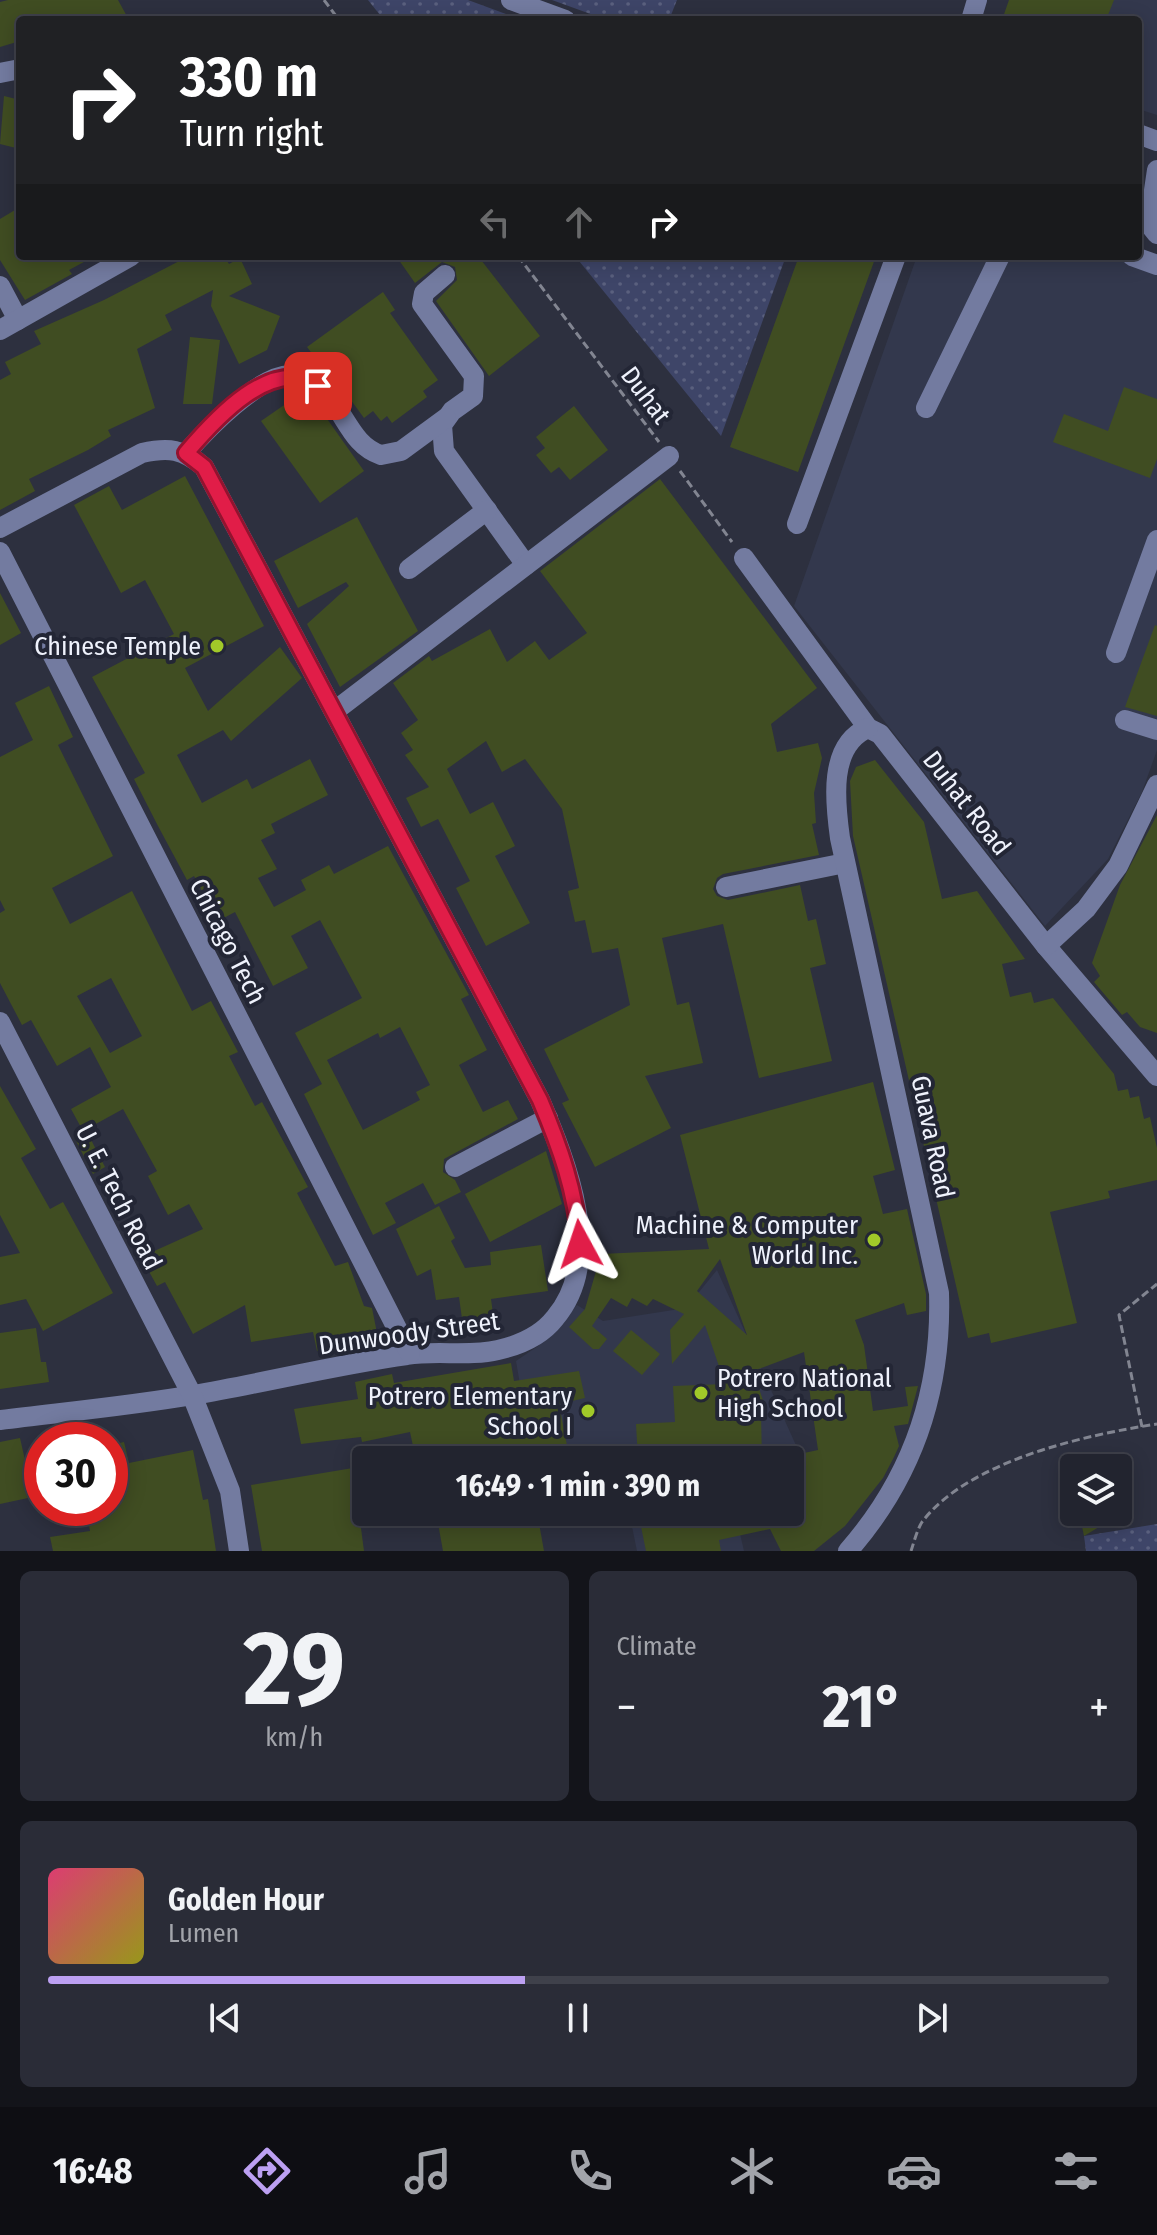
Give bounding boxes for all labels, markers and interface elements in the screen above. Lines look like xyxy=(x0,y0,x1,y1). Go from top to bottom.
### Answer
text: 330 m xyxy=(180,44,318,111)
icon: right xyxy=(48,48,152,152)
text: Turn right xyxy=(180,112,323,156)
icon: left xyxy=(473,200,517,244)
icon: ahead xyxy=(557,200,601,244)
icon: right xyxy=(641,200,685,244)
pin xyxy=(284,352,352,420)
street label: Duhat xyxy=(614,361,677,430)
icon: arrive xyxy=(296,364,340,408)
place label: Chinese Temple xyxy=(34,631,201,662)
marker: Chinese Temple xyxy=(208,637,226,655)
street label: Duhat Road xyxy=(916,745,1017,862)
street label: Chicago Tech xyxy=(183,873,272,1009)
street label: Guava Road xyxy=(904,1073,961,1201)
street label: U. E. Tech Road xyxy=(69,1119,168,1275)
position arrow xyxy=(538,1202,622,1286)
place label: Machine & Computer World Inc. xyxy=(636,1210,858,1271)
marker: Machine & Computer World Inc. xyxy=(865,1231,883,1249)
street label: Dunwoody Street xyxy=(317,1305,502,1362)
place label: Potrero National High School xyxy=(717,1363,892,1424)
place label: Potrero Elementary School I xyxy=(368,1381,572,1442)
marker: Potrero National High School xyxy=(692,1384,710,1402)
marker: Potrero Elementary School I xyxy=(579,1402,597,1420)
speed limit sign: 30 xyxy=(24,1422,128,1526)
map controls xyxy=(1060,1454,1132,1526)
button: layers xyxy=(1060,1454,1132,1526)
text: 16:49 · 1 min · 390 m xyxy=(456,1468,700,1504)
text: 29 xyxy=(244,1607,345,1732)
text: Climate xyxy=(617,1631,697,1662)
text: 21° xyxy=(823,1671,903,1743)
text: − xyxy=(617,1681,636,1734)
text: + xyxy=(1089,1681,1109,1734)
text: km/h xyxy=(265,1722,323,1753)
text: Golden Hour xyxy=(168,1882,324,1918)
text: Lumen xyxy=(168,1918,239,1949)
icon: previous xyxy=(203,1996,247,2040)
icon: pause xyxy=(556,1996,600,2040)
icon: next xyxy=(910,1996,954,2040)
icon: directions xyxy=(239,2143,295,2199)
icon: music xyxy=(400,2143,456,2199)
icon: phone xyxy=(562,2143,618,2199)
icon: climate xyxy=(724,2143,780,2199)
icon: car xyxy=(886,2143,942,2199)
icon: filters xyxy=(1048,2143,1104,2199)
text: 16:48 xyxy=(53,2149,133,2193)

